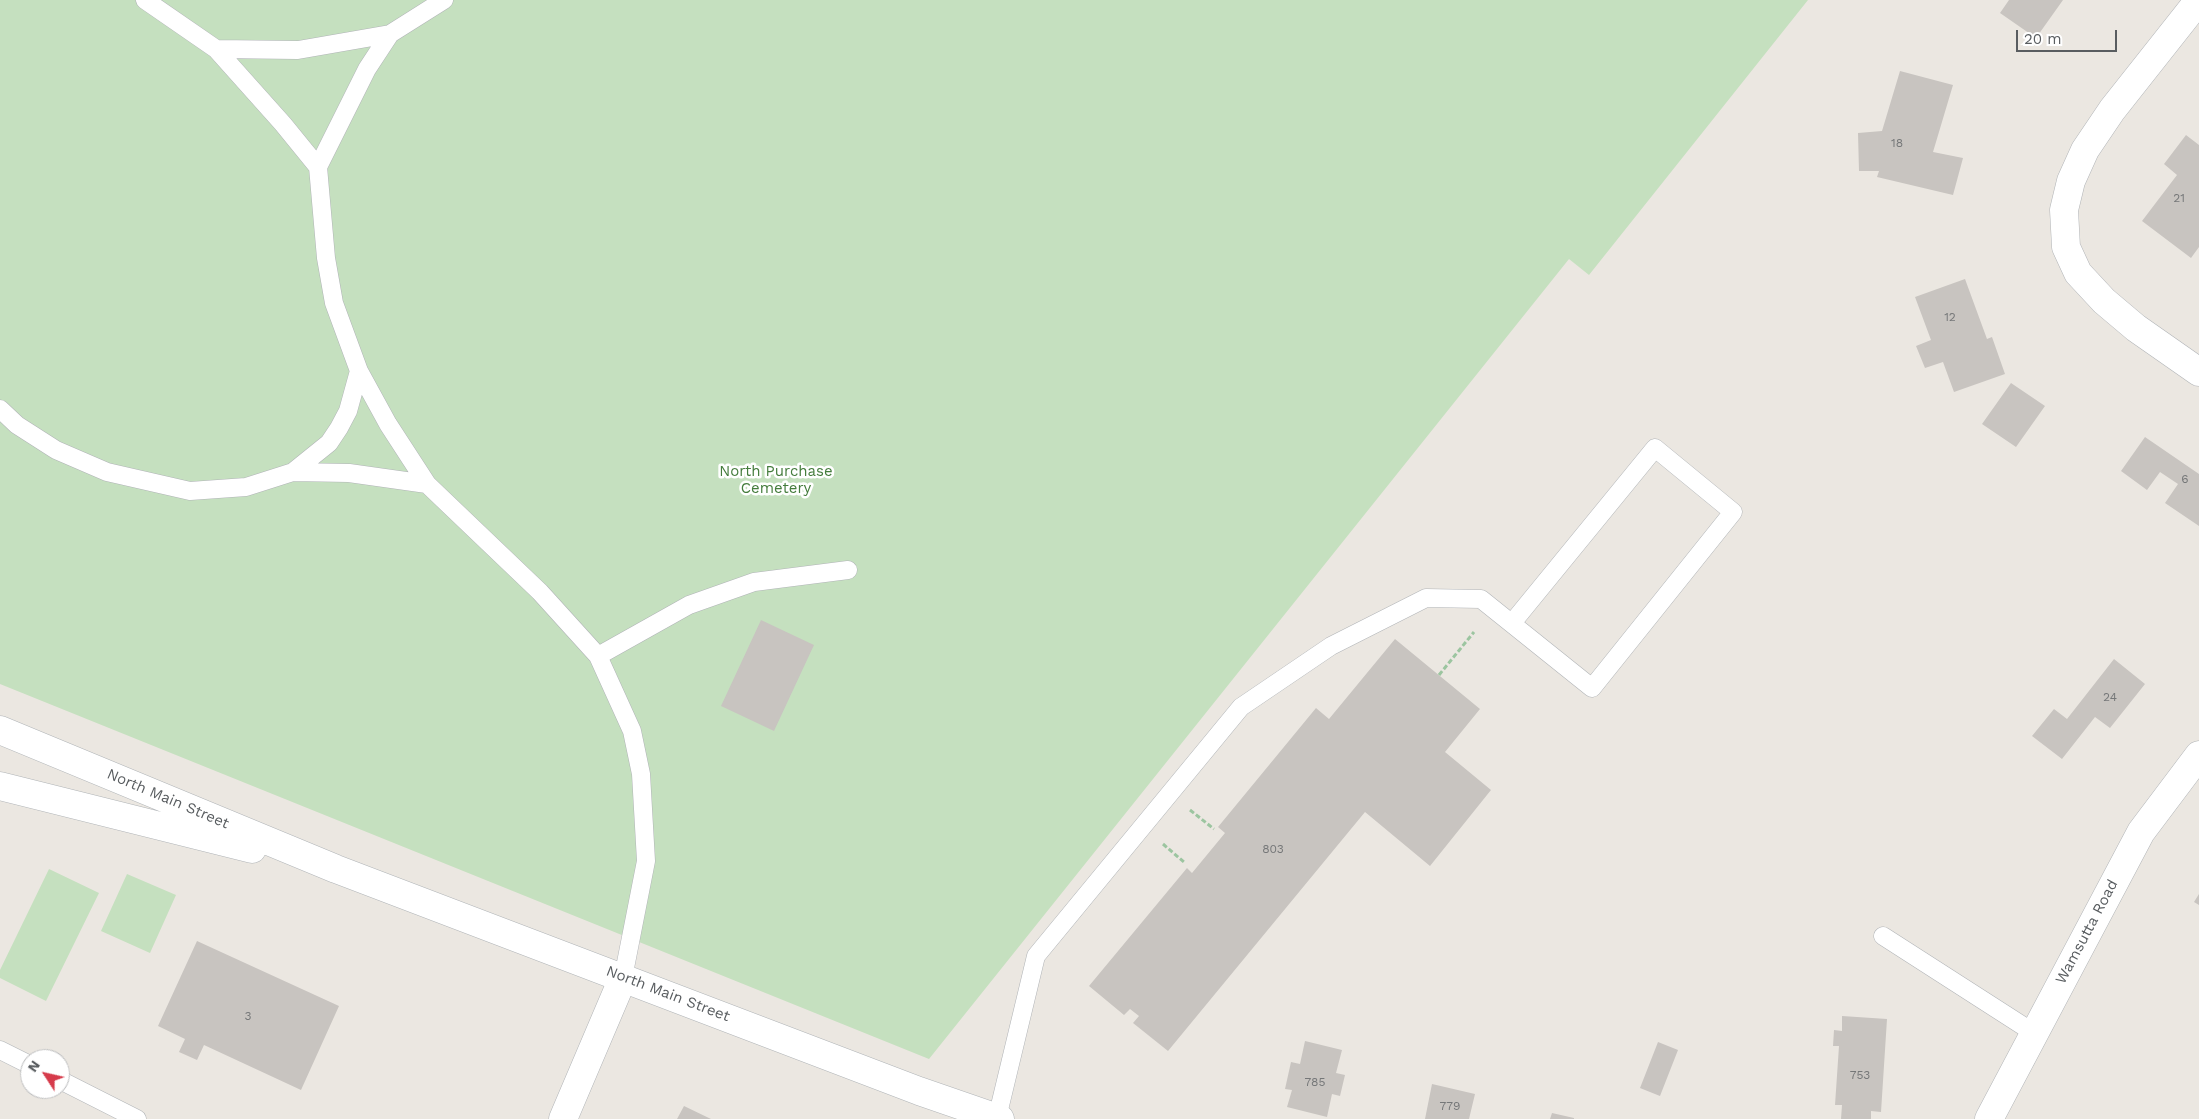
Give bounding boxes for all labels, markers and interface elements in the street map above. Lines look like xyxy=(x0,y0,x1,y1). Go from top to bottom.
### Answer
scale bar xyxy=(2019,20,2120,52)
text: 20 m xyxy=(2024,30,2062,48)
house number: 18 xyxy=(1891,136,1903,150)
house number: 21 xyxy=(2173,191,2185,205)
house number: 12 xyxy=(1944,310,1956,324)
park label: North Purchase Cemetery xyxy=(719,463,833,498)
house number: 6 xyxy=(2181,472,2189,486)
house number: 24 xyxy=(2103,690,2117,704)
street label: North Main Street xyxy=(104,765,232,833)
house number: 803 xyxy=(1262,842,1284,856)
street label: Wamsutta Road xyxy=(2052,877,2122,987)
street label: North Main Street xyxy=(604,962,732,1026)
house number: 3 xyxy=(245,1009,251,1023)
north arrow xyxy=(20,1049,70,1099)
text: N xyxy=(24,1057,43,1075)
house number: 753 xyxy=(1850,1068,1870,1082)
house number: 785 xyxy=(1305,1075,1325,1089)
house number: 779 xyxy=(1440,1099,1460,1113)

